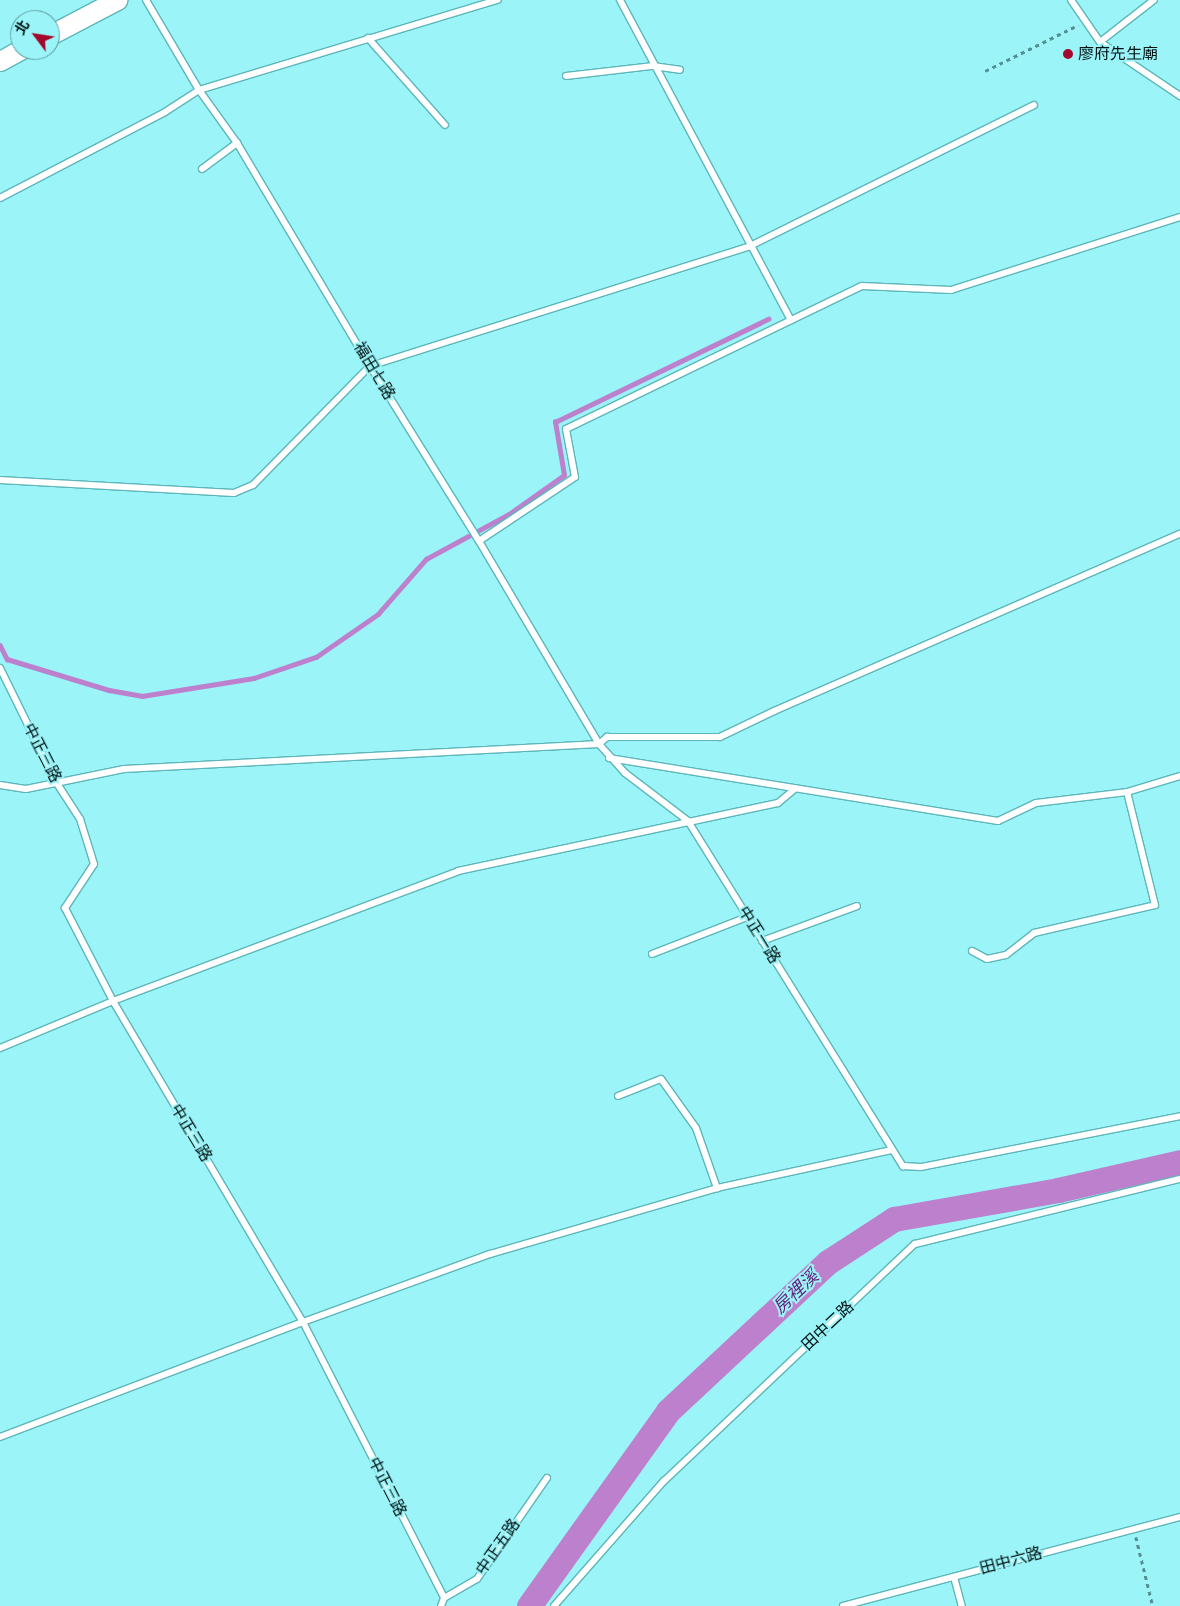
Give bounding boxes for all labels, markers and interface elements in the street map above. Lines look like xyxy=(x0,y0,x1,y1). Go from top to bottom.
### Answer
north arrow xyxy=(10,10,60,60)
text: 北 xyxy=(12,17,33,38)
place label: 廖府先生廟 xyxy=(1078,44,1158,64)
marker: 廖府先生廟 xyxy=(1062,48,1074,60)
street label: 福田七路 xyxy=(349,339,399,403)
street label: 中正三路 xyxy=(19,720,65,786)
street label: 中正一路 xyxy=(734,903,784,967)
street label: 中正三路 xyxy=(166,1101,216,1165)
water label: 房裡溪 xyxy=(769,1266,823,1318)
street label: 田中二路 xyxy=(798,1297,858,1355)
street label: 中正三路 xyxy=(364,1454,410,1520)
street label: 中正五路 xyxy=(472,1515,524,1579)
street label: 田中六路 xyxy=(978,1543,1044,1579)

